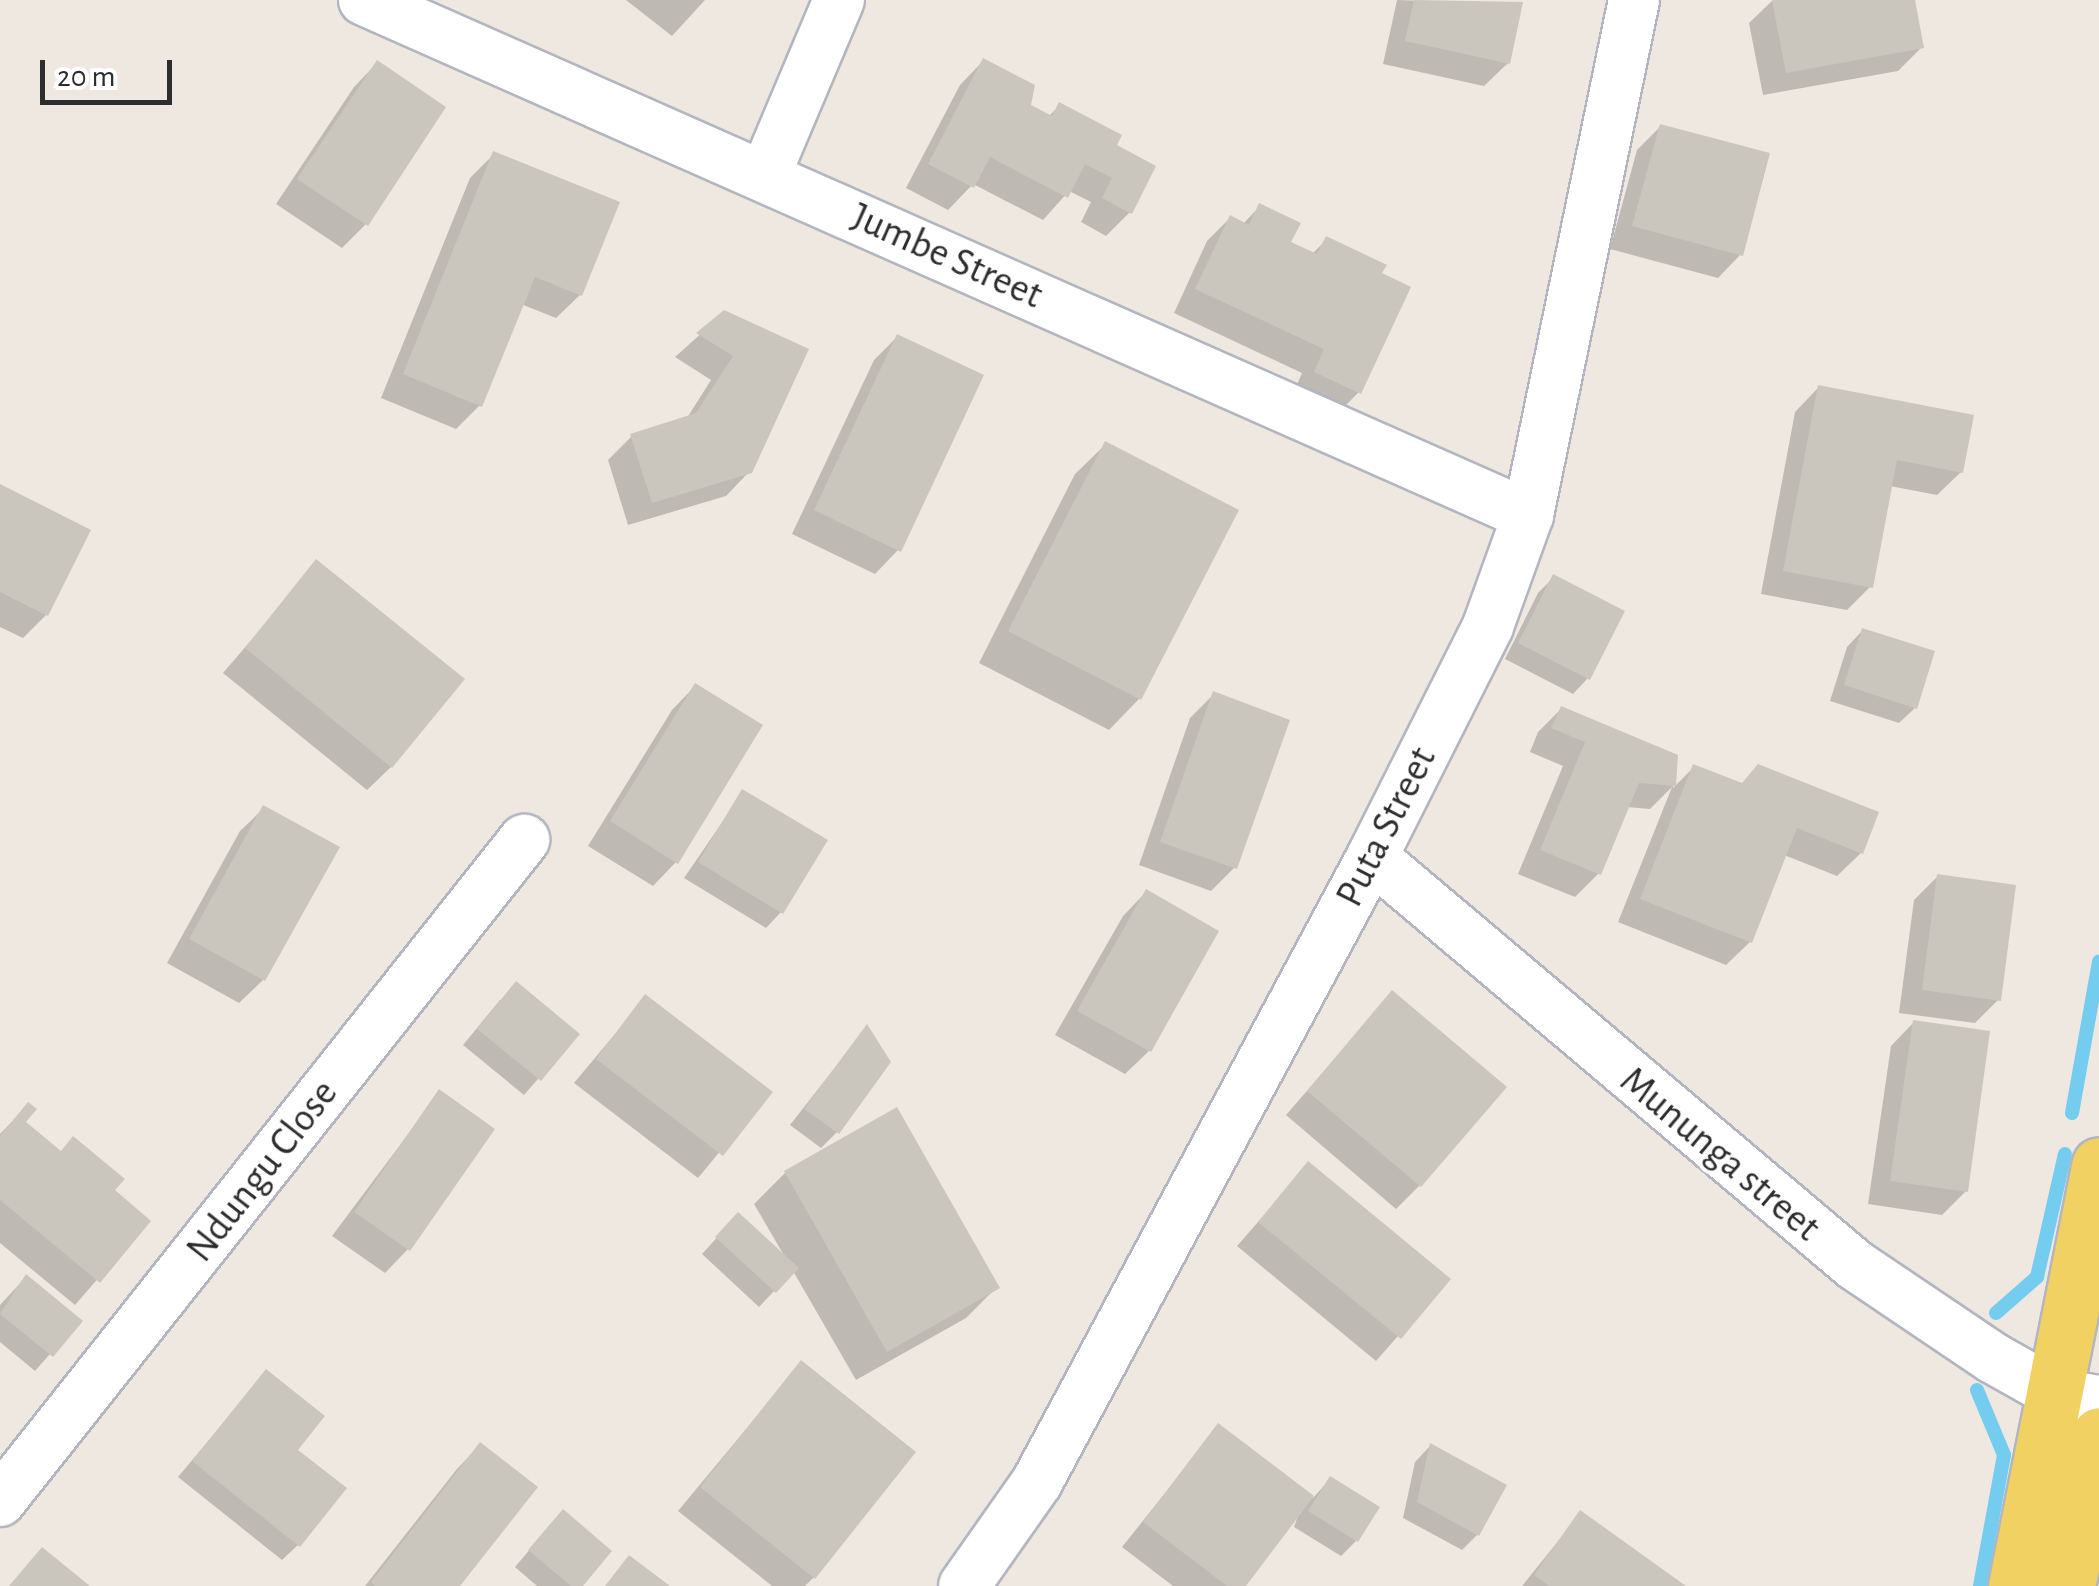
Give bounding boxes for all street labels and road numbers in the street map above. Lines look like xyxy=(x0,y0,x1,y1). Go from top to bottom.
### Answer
street label: Jumbe Street xyxy=(844,193,1050,319)
street label: Puta Street xyxy=(1325,739,1447,915)
street label: Mununga street xyxy=(1610,1057,1830,1251)
street label: Ndungu Close xyxy=(176,1070,348,1272)

